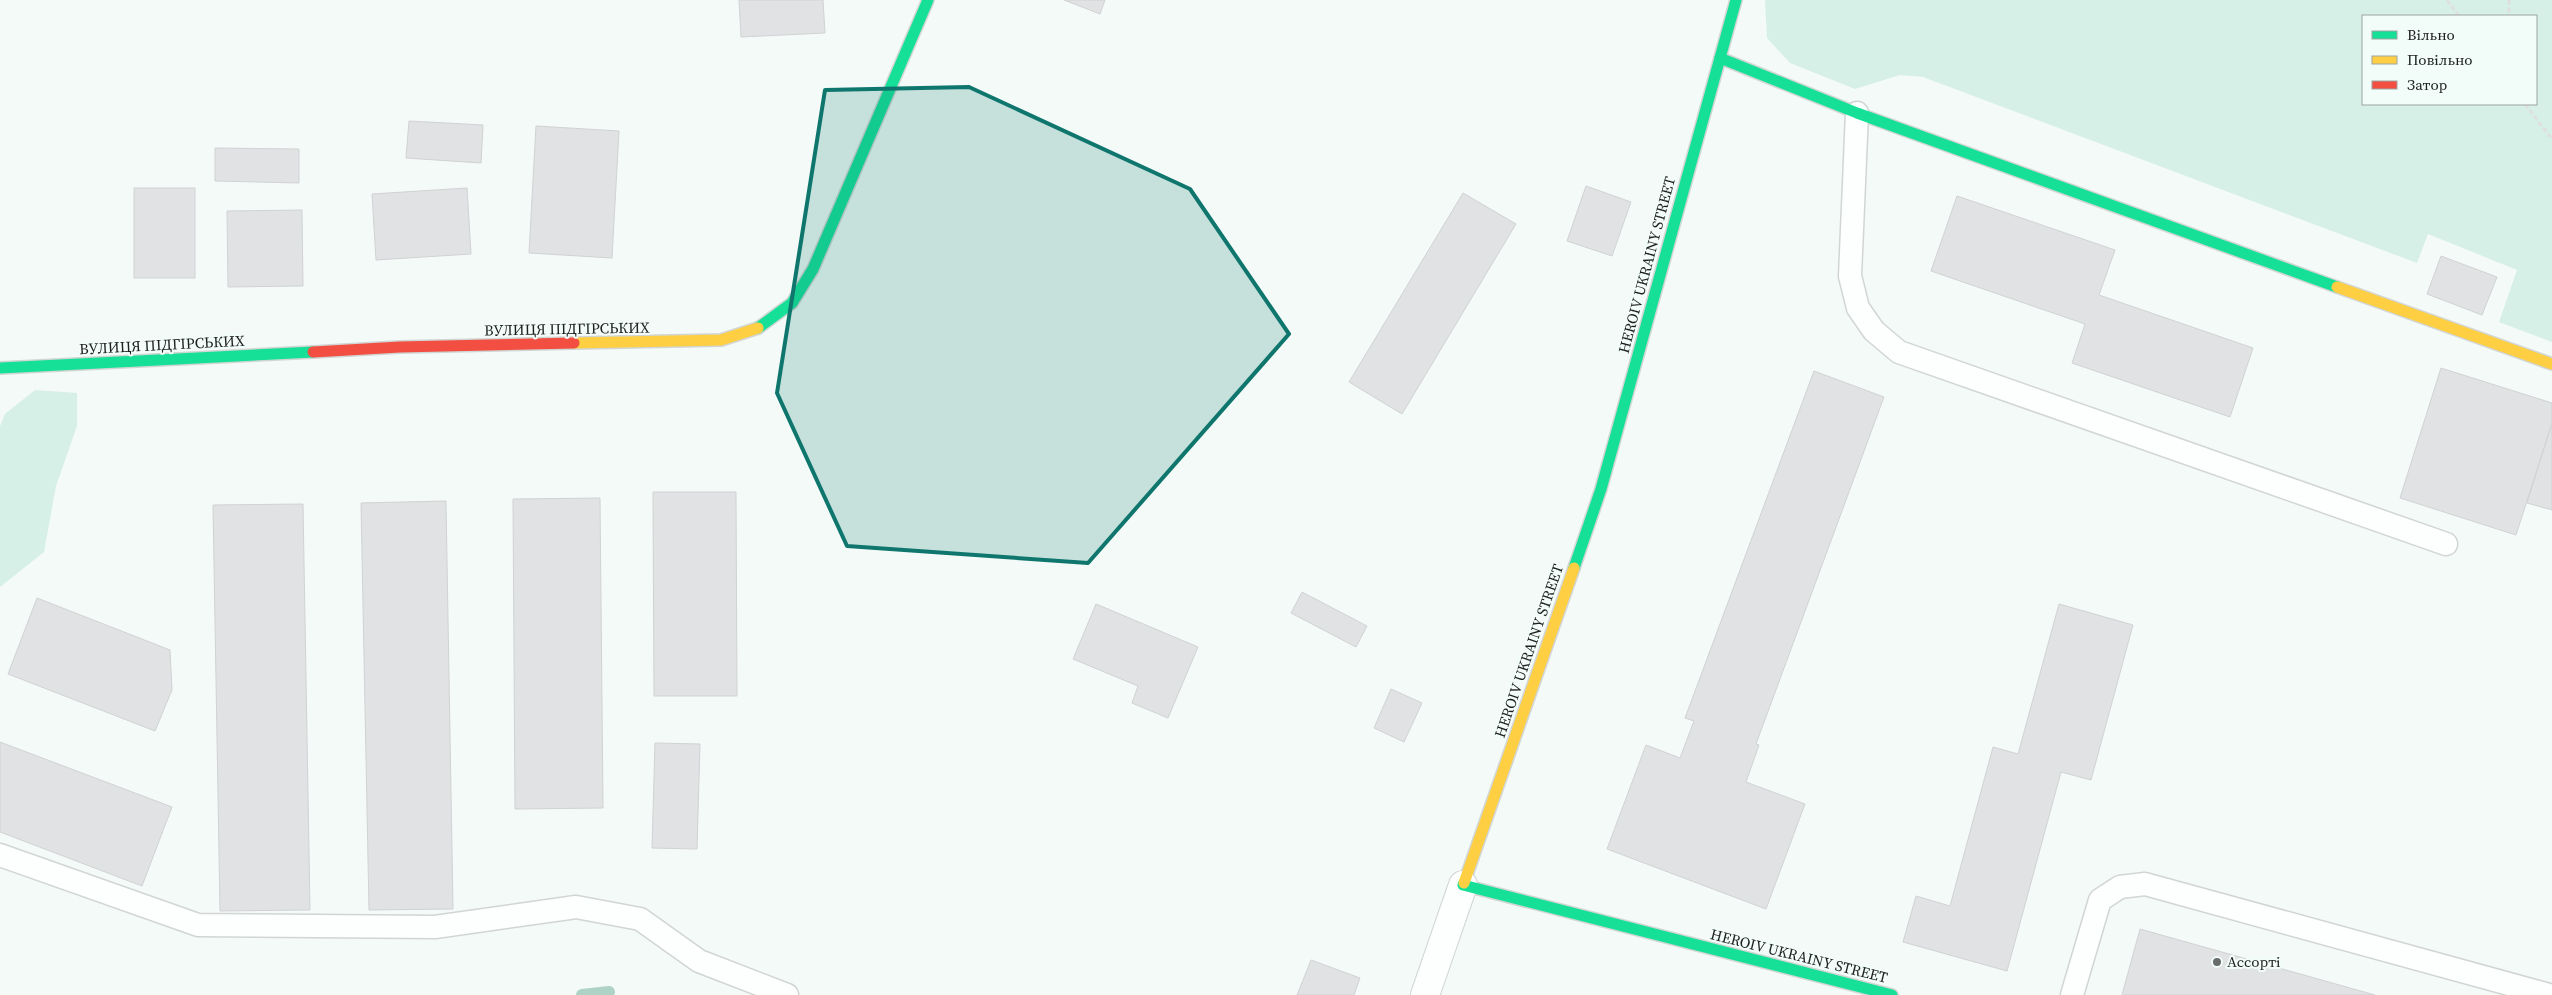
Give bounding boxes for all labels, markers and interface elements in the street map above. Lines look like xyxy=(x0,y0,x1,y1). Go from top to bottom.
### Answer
legend xyxy=(2362,15,2537,105)
text: Вільно xyxy=(2407,24,2455,45)
text: Повільно xyxy=(2407,49,2473,70)
text: Затор xyxy=(2407,74,2448,95)
street label: HEROIV UKRAINY STREET xyxy=(1613,174,1680,356)
street label: ВУЛИЦЯ ПІДГІРСЬКИХ xyxy=(484,317,650,340)
street label: ВУЛИЦЯ ПІДГІРСЬКИХ xyxy=(79,330,245,359)
street label: HEROIV UKRAINY STREET xyxy=(1489,561,1568,740)
street label: HEROIV UKRAINY STREET xyxy=(1708,923,1890,988)
place label: Ассорті xyxy=(2227,951,2281,972)
marker: Ассорті xyxy=(2211,956,2223,968)

